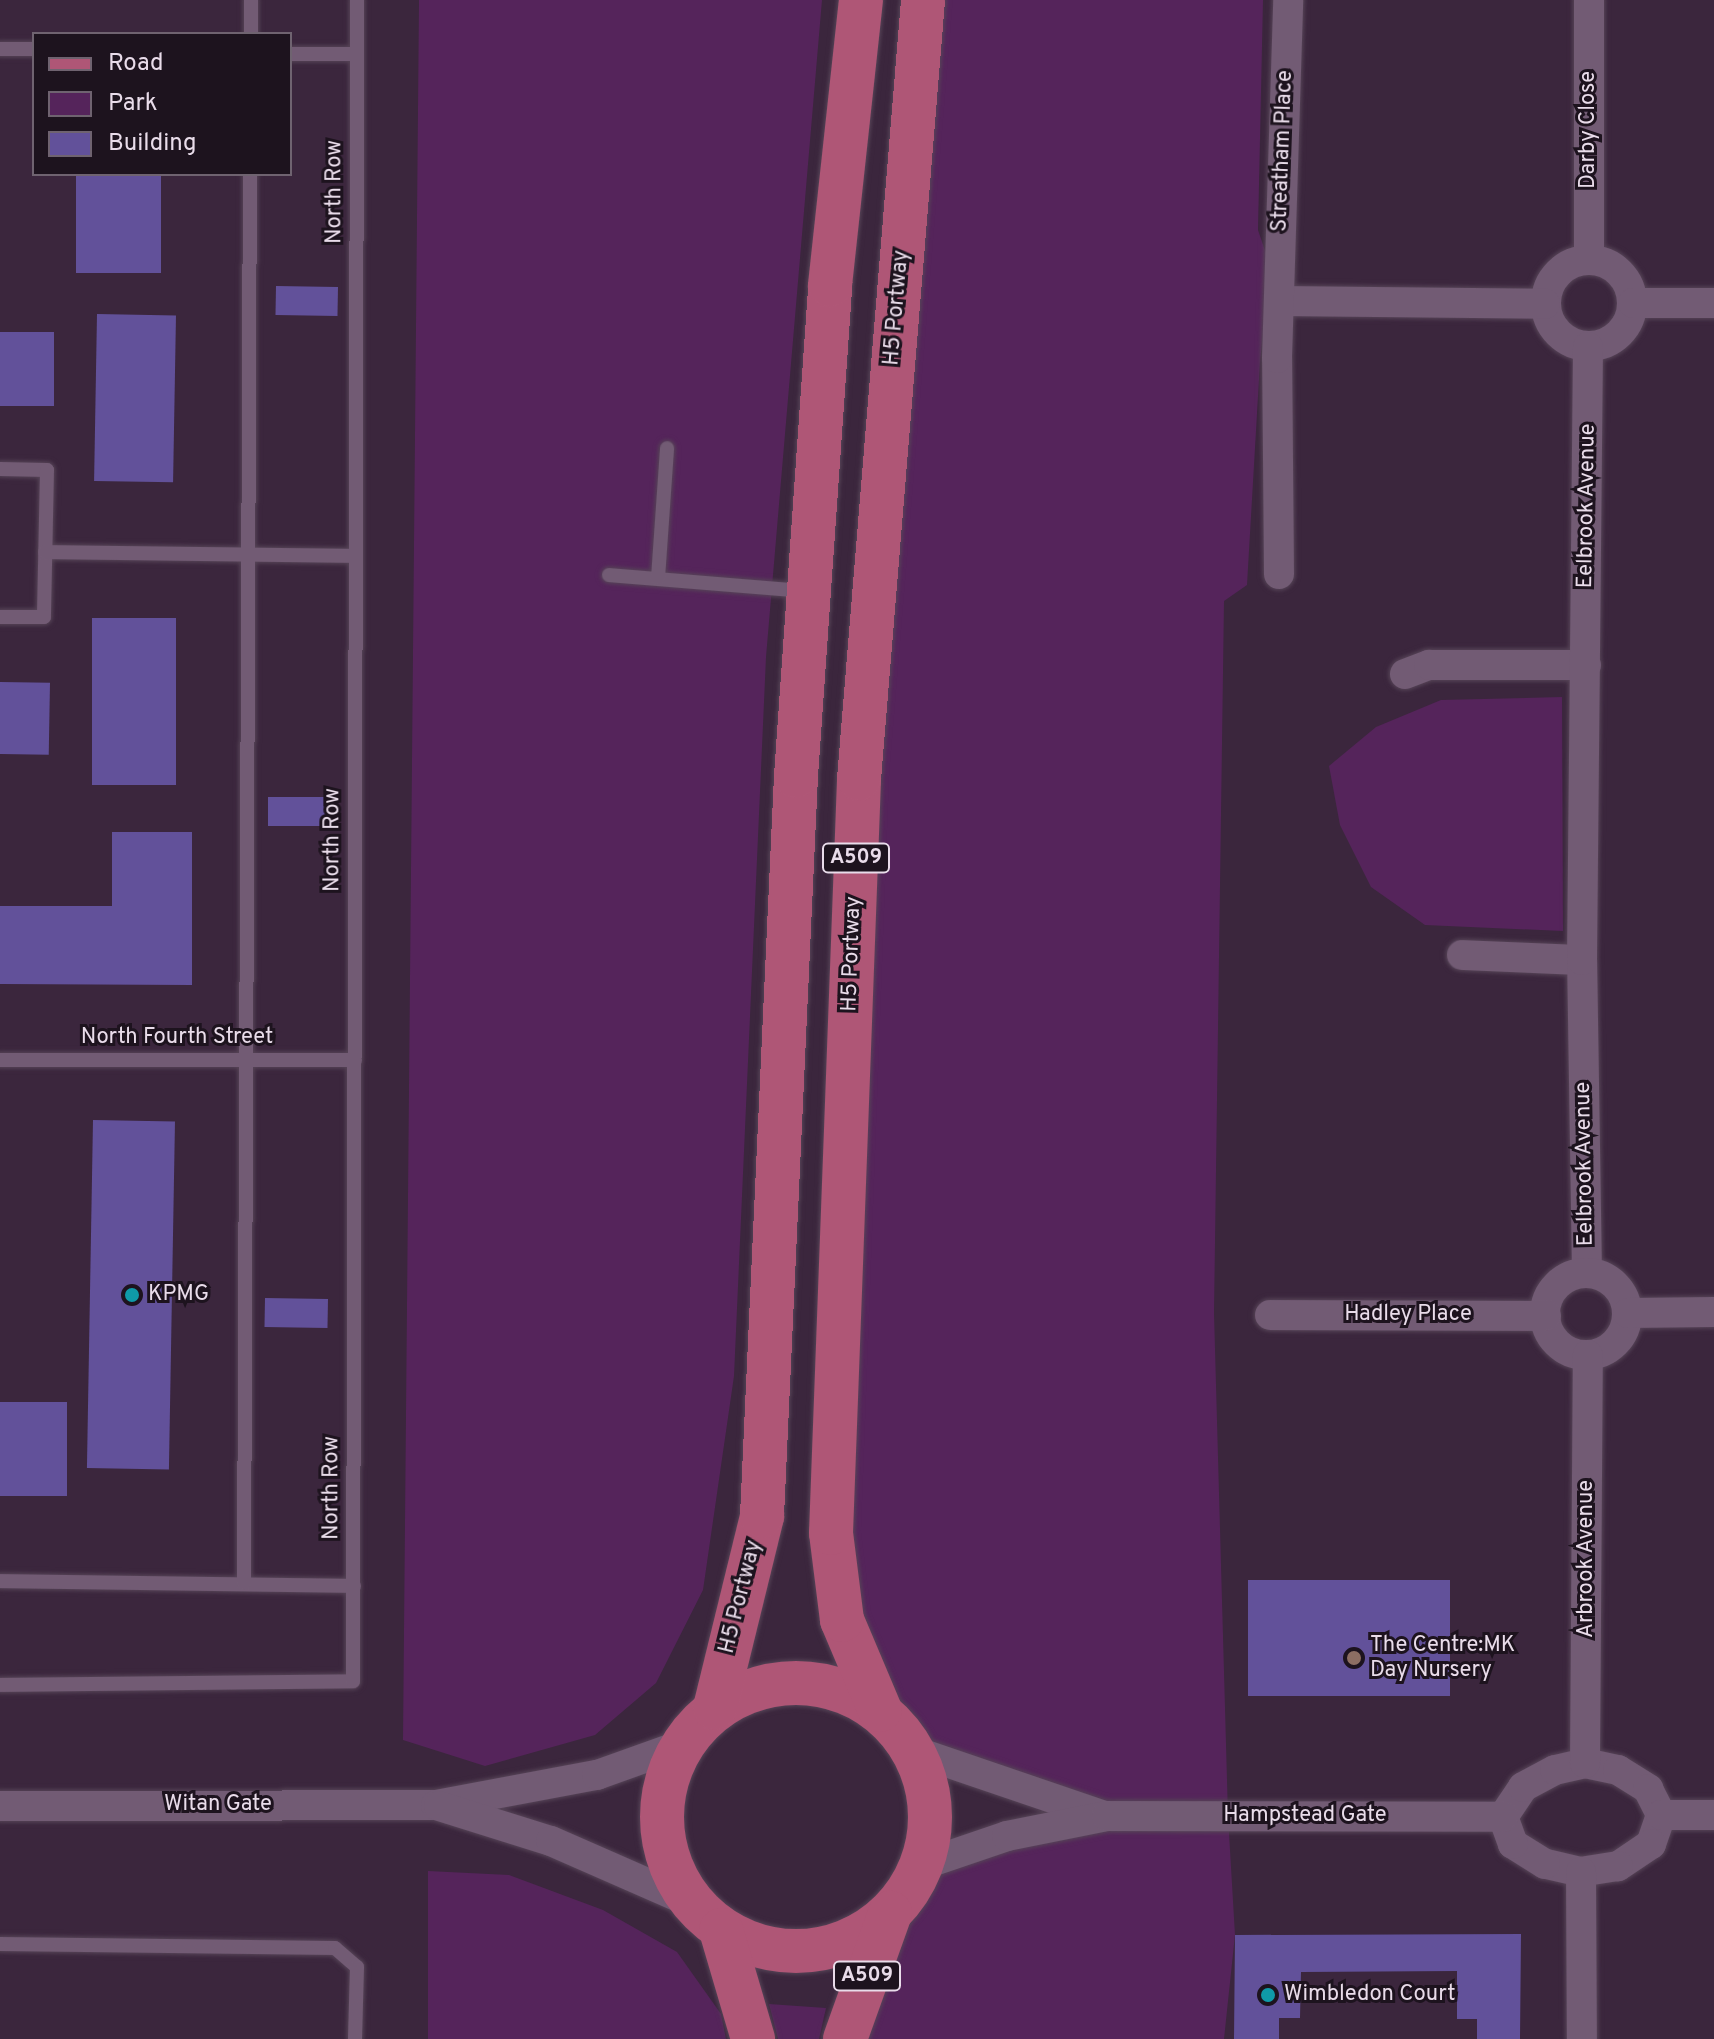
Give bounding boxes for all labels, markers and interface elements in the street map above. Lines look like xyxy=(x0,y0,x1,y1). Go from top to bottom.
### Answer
legend xyxy=(32,32,292,176)
text: Road xyxy=(108,49,164,79)
street label: Streatham Place xyxy=(1267,70,1299,232)
street label: Darby Close xyxy=(1576,71,1602,189)
text: Park xyxy=(108,89,158,119)
text: Building xyxy=(108,129,197,159)
street label: North Row xyxy=(322,140,348,244)
street label: H5 Portway xyxy=(879,249,915,367)
street label: Eelbrook Avenue xyxy=(1572,423,1602,589)
street label: North Row xyxy=(320,788,346,892)
road number: A509 xyxy=(822,842,890,874)
street label: H5 Portway xyxy=(837,896,867,1012)
street label: North Fourth Street xyxy=(81,1025,273,1051)
street label: Eelbrook Avenue xyxy=(1570,1081,1600,1247)
place label: KPMG xyxy=(148,1282,209,1308)
marker: KPMG xyxy=(123,1286,141,1304)
street label: Hadley Place xyxy=(1344,1302,1472,1328)
street label: North Row xyxy=(319,1436,345,1540)
street label: Arbrook Avenue xyxy=(1574,1480,1600,1638)
street label: H5 Portway xyxy=(714,1538,768,1656)
place label: The Centre:MK Day Nursery xyxy=(1370,1632,1515,1684)
marker: The Centre:MK Day Nursery xyxy=(1345,1649,1363,1667)
street label: Witan Gate xyxy=(164,1792,272,1818)
street label: Hampstead Gate xyxy=(1223,1803,1387,1829)
road number: A509 xyxy=(833,1960,901,1992)
place label: Wimbledon Court xyxy=(1284,1982,1456,2008)
marker: Wimbledon Court xyxy=(1259,1986,1277,2004)

